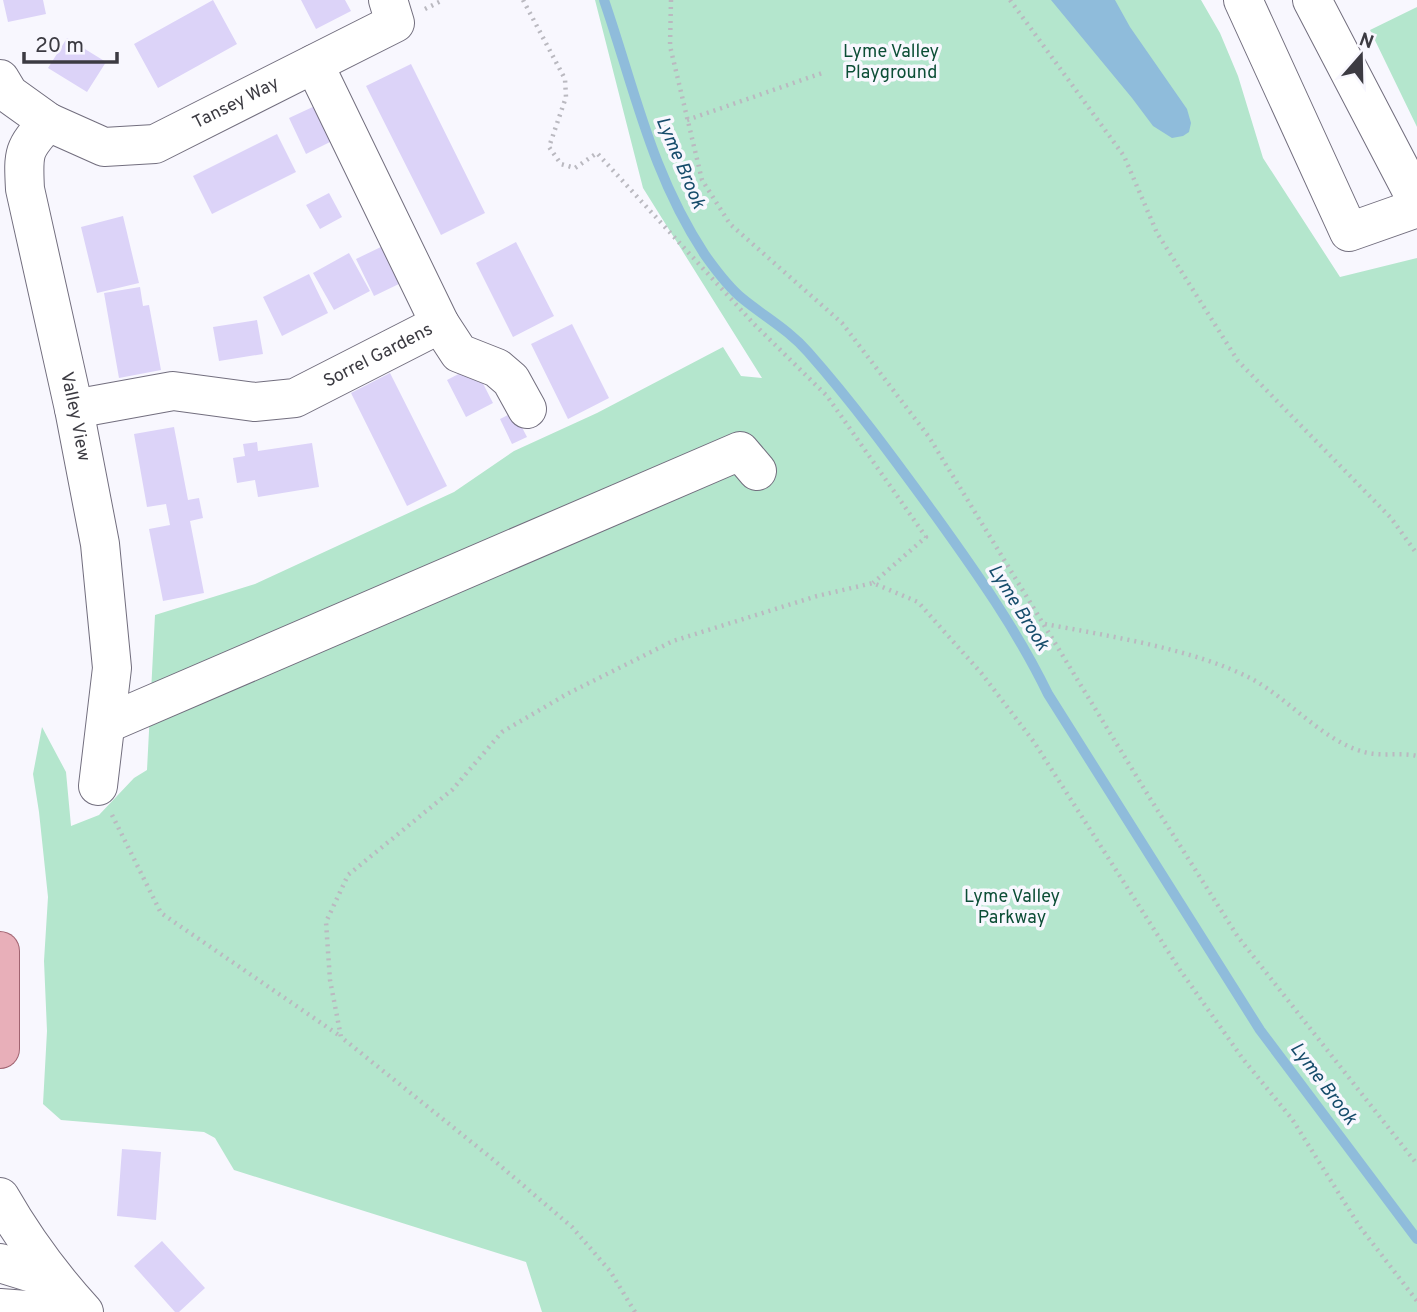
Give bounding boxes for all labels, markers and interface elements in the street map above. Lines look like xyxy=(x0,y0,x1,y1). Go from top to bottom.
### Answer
scale bar xyxy=(24,21,117,65)
north arrow xyxy=(1326,21,1396,91)
text: N xyxy=(1356,28,1377,56)
text: 20 m xyxy=(35,33,84,60)
park label: Lyme Valley Playground xyxy=(843,41,939,85)
street label: Tansey Way xyxy=(189,72,283,135)
water label: Lyme Brook xyxy=(650,113,710,213)
street label: Sorrel Gardens xyxy=(320,318,437,393)
street label: Valley View xyxy=(55,370,95,463)
water label: Lyme Brook xyxy=(982,560,1054,656)
park label: Lyme Valley Parkway xyxy=(964,886,1060,930)
water label: Lyme Brook xyxy=(1284,1038,1362,1130)

